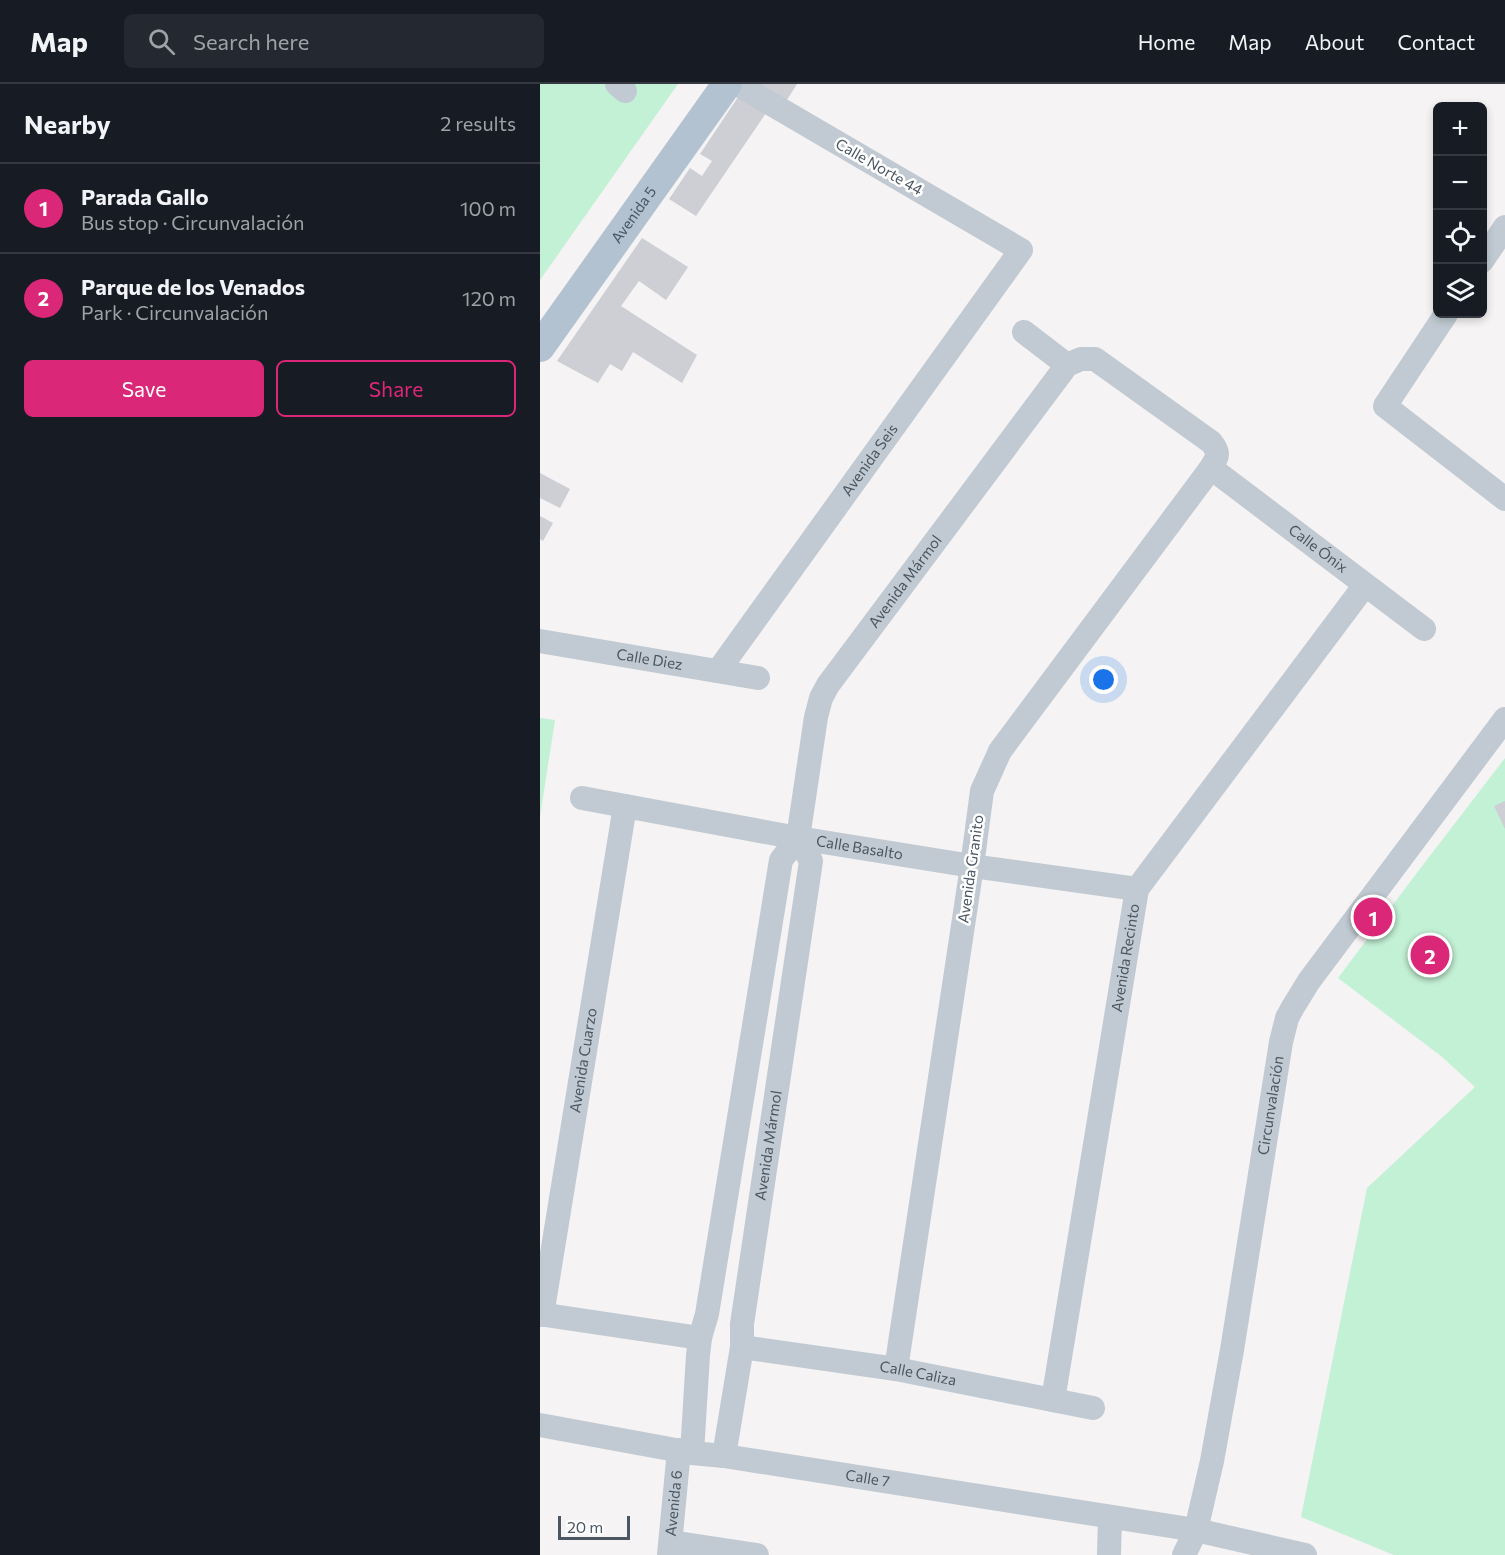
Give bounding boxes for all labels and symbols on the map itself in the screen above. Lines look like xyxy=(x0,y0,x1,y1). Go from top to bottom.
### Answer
street label: Calle Norte 44 xyxy=(833,134,926,198)
street label: Avenida 5 xyxy=(607,182,659,246)
street label: Avenida Seis xyxy=(837,420,901,499)
street label: Calle Ónix xyxy=(1285,520,1352,576)
street label: Avenida Mármol xyxy=(864,531,945,631)
street label: Calle Diez xyxy=(615,644,684,673)
your location xyxy=(1089,665,1118,694)
street label: Avenida Granito xyxy=(954,814,987,924)
street label: Calle Basalto xyxy=(815,831,904,863)
pin: 1 xyxy=(1354,894,1392,940)
street label: Avenida Recinto xyxy=(1107,902,1142,1013)
pin: 2 xyxy=(1410,932,1450,978)
street label: Avenida Cuarzo xyxy=(565,1006,600,1114)
street label: Circunvalación xyxy=(1253,1054,1287,1156)
street label: Avenida Mármol xyxy=(751,1089,785,1201)
street label: Calle Caliza xyxy=(879,1357,958,1389)
street label: Calle 7 xyxy=(844,1465,891,1490)
street label: Avenida 6 xyxy=(661,1469,685,1537)
scale bar xyxy=(558,1513,630,1540)

